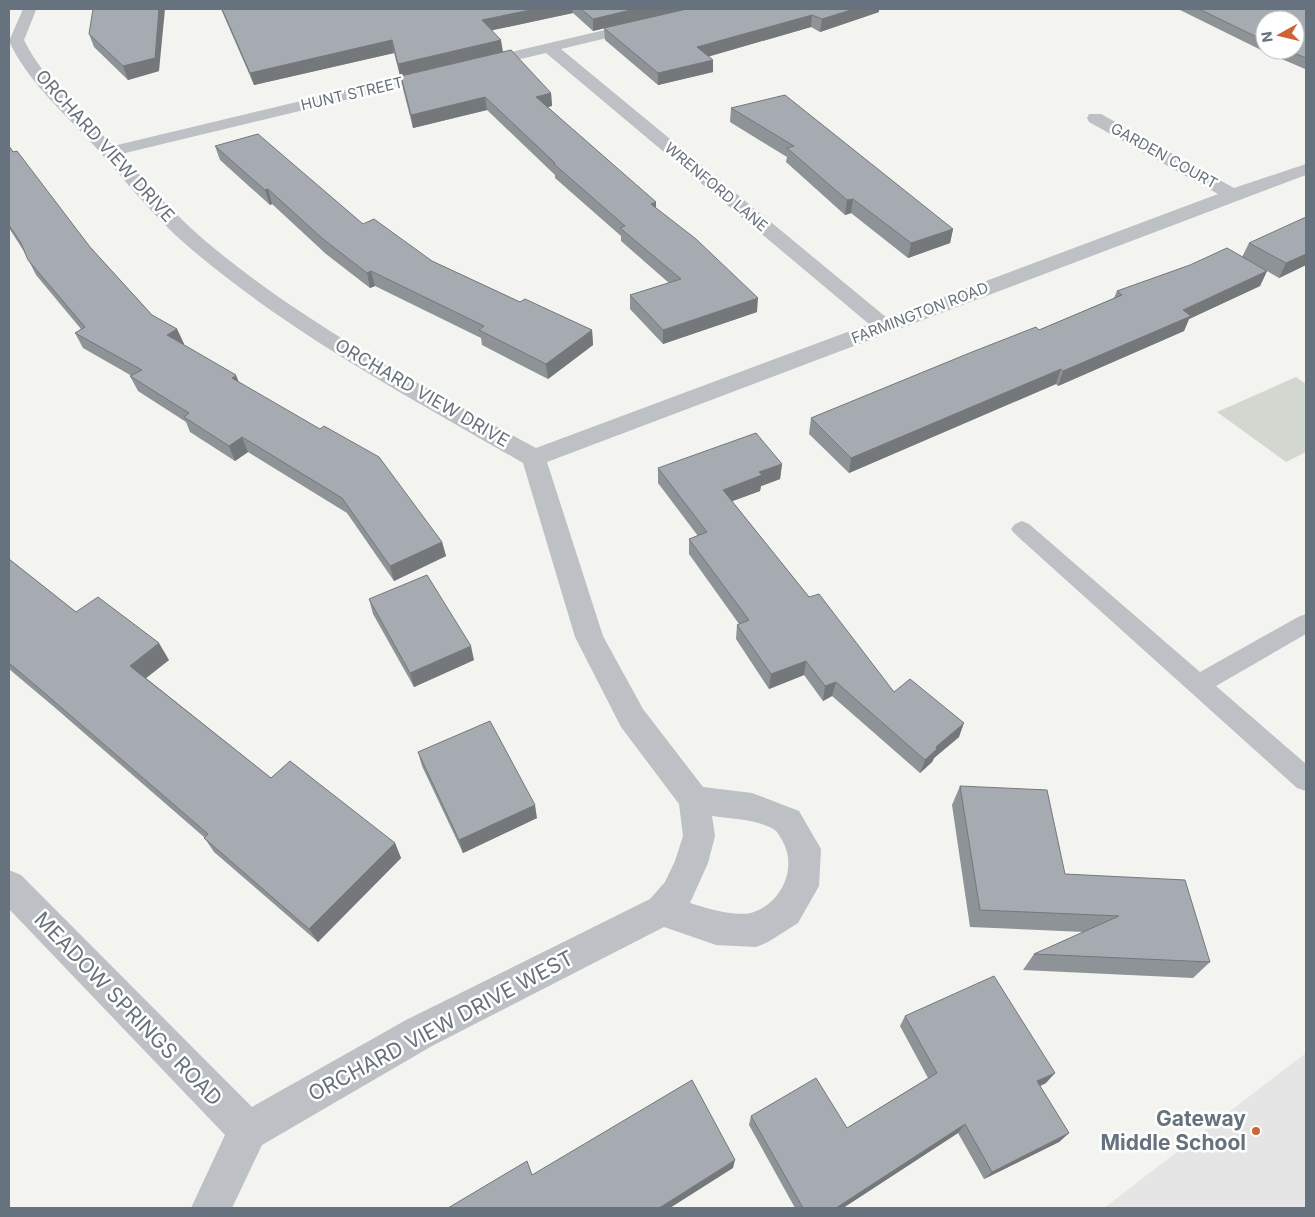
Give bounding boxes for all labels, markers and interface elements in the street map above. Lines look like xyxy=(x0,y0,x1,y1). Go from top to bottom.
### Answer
north arrow xyxy=(1255,10,1305,60)
text: N xyxy=(1257,30,1276,43)
street label: ORCHARD VIEW DRIVE xyxy=(32,65,179,226)
street label: HUNT STREET xyxy=(299,73,405,114)
street label: GARDEN COURT xyxy=(1108,118,1221,193)
street label: WRENFORD LANE xyxy=(661,138,772,235)
street label: FARMINGTON ROAD xyxy=(849,278,991,347)
street label: ORCHARD VIEW DRIVE xyxy=(332,334,513,451)
street label: MEADOW SPRINGS ROAD xyxy=(29,907,227,1111)
street label: ORCHARD VIEW DRIVE WEST xyxy=(304,945,578,1106)
place label: Gateway Middle School xyxy=(1100,1106,1246,1155)
marker: Gateway Middle School xyxy=(1250,1125,1262,1137)

